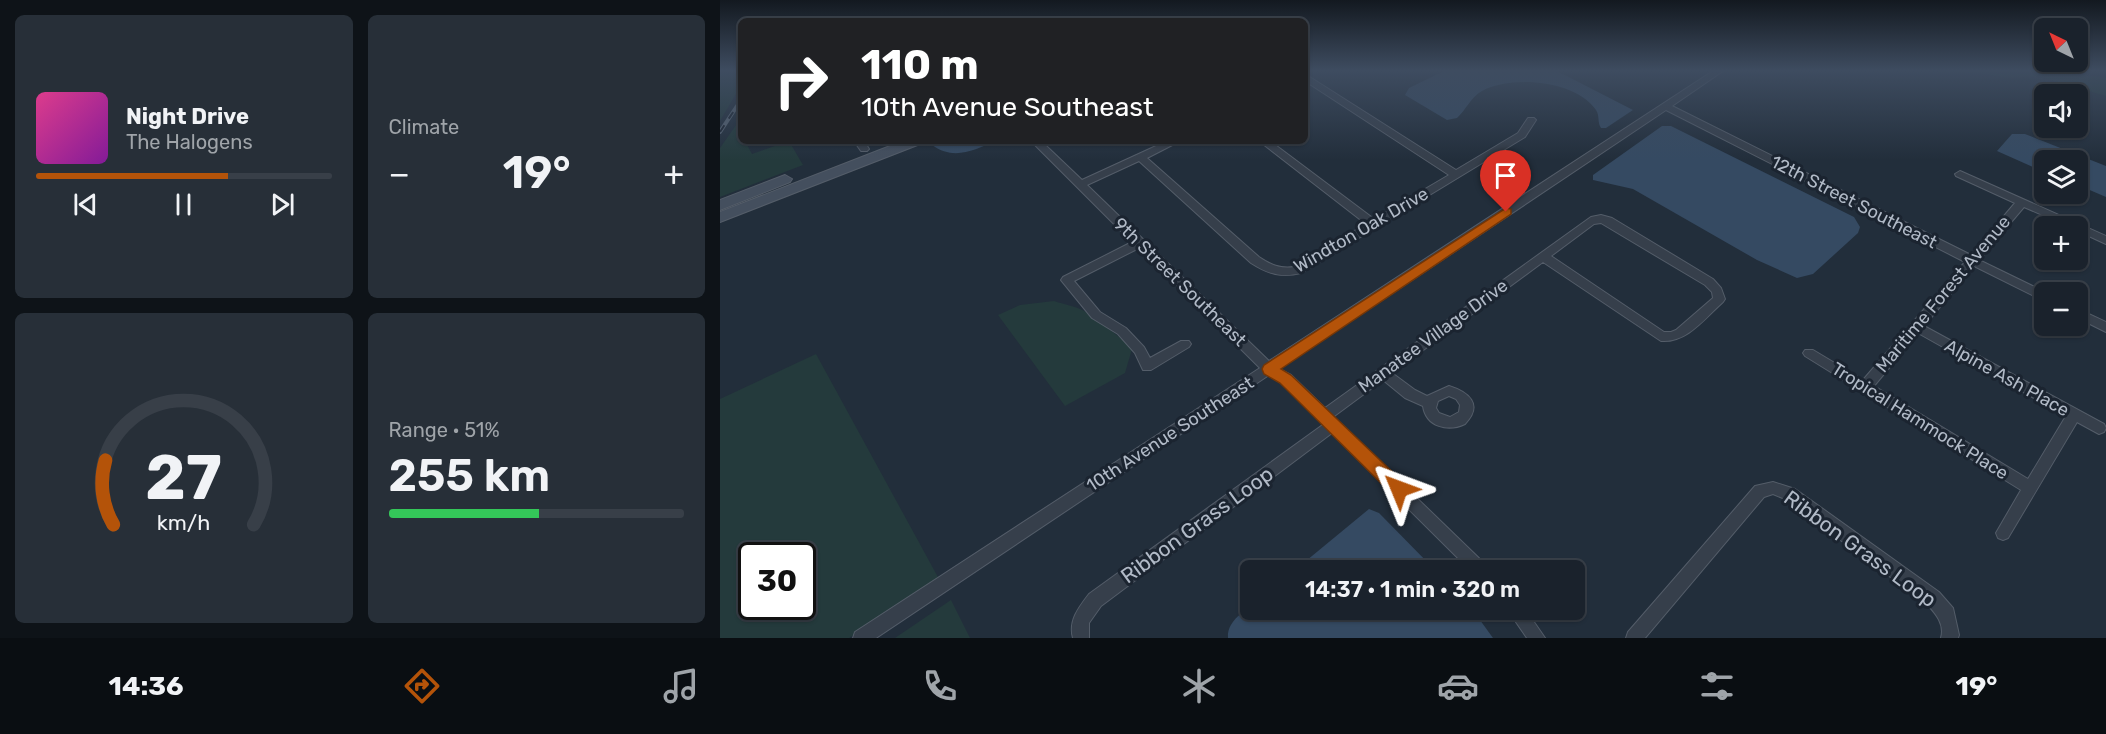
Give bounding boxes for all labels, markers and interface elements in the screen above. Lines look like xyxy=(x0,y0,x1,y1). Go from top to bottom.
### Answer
north arrow xyxy=(2034,18,2088,72)
map controls xyxy=(2034,18,2088,336)
text: 110 m xyxy=(861,40,979,90)
icon: right xyxy=(762,42,840,120)
button: sound xyxy=(2034,84,2088,138)
text: 10th Avenue Southeast xyxy=(861,91,1154,123)
text: Night Drive xyxy=(126,103,249,130)
text: Climate xyxy=(389,115,459,139)
text: The Halogens xyxy=(126,130,253,154)
text: 19° xyxy=(503,146,571,199)
pin xyxy=(1480,150,1531,212)
street label: 12th Street Southeast xyxy=(1767,150,1941,254)
button: layers xyxy=(2034,150,2088,204)
text: − xyxy=(389,154,410,193)
text: + xyxy=(663,154,684,193)
icon: arrive xyxy=(1489,159,1522,192)
street label: Windton Oak Drive xyxy=(1290,182,1432,278)
icon: previous xyxy=(69,188,102,221)
icon: pause xyxy=(167,188,200,221)
icon: next xyxy=(266,188,299,221)
street label: Maritime Forest Avenue xyxy=(1871,211,2015,377)
street label: 9th Street Southeast xyxy=(1109,213,1251,351)
button: + xyxy=(2034,216,2088,270)
street label: Manatee Village Drive xyxy=(1354,274,1512,398)
button: − xyxy=(2034,282,2088,336)
street label: Alpine Ash Place xyxy=(1941,335,2073,421)
street label: Tropical Hammock Place xyxy=(1828,358,2012,484)
street label: 10th Avenue Southeast xyxy=(1082,372,1258,496)
text: Range · 51% xyxy=(389,418,500,442)
text: 27 xyxy=(146,441,222,515)
text: 255 km xyxy=(389,449,550,502)
position arrow xyxy=(1367,457,1431,521)
street label: Ribbon Grass Loop xyxy=(1116,461,1278,588)
street label: Ribbon Grass Loop xyxy=(1779,485,1941,612)
text: km/h xyxy=(157,510,211,535)
speed limit sign: 30 xyxy=(738,542,816,620)
text: 14:37 · 1 min · 320 m xyxy=(1305,576,1520,603)
icon: directions xyxy=(401,665,443,707)
icon: music xyxy=(660,665,702,707)
icon: phone xyxy=(919,665,961,707)
icon: climate xyxy=(1178,665,1220,707)
icon: car xyxy=(1437,665,1479,707)
icon: filters xyxy=(1696,665,1738,707)
text: 14:36 xyxy=(109,670,184,702)
text: 19° xyxy=(1956,670,1997,702)

